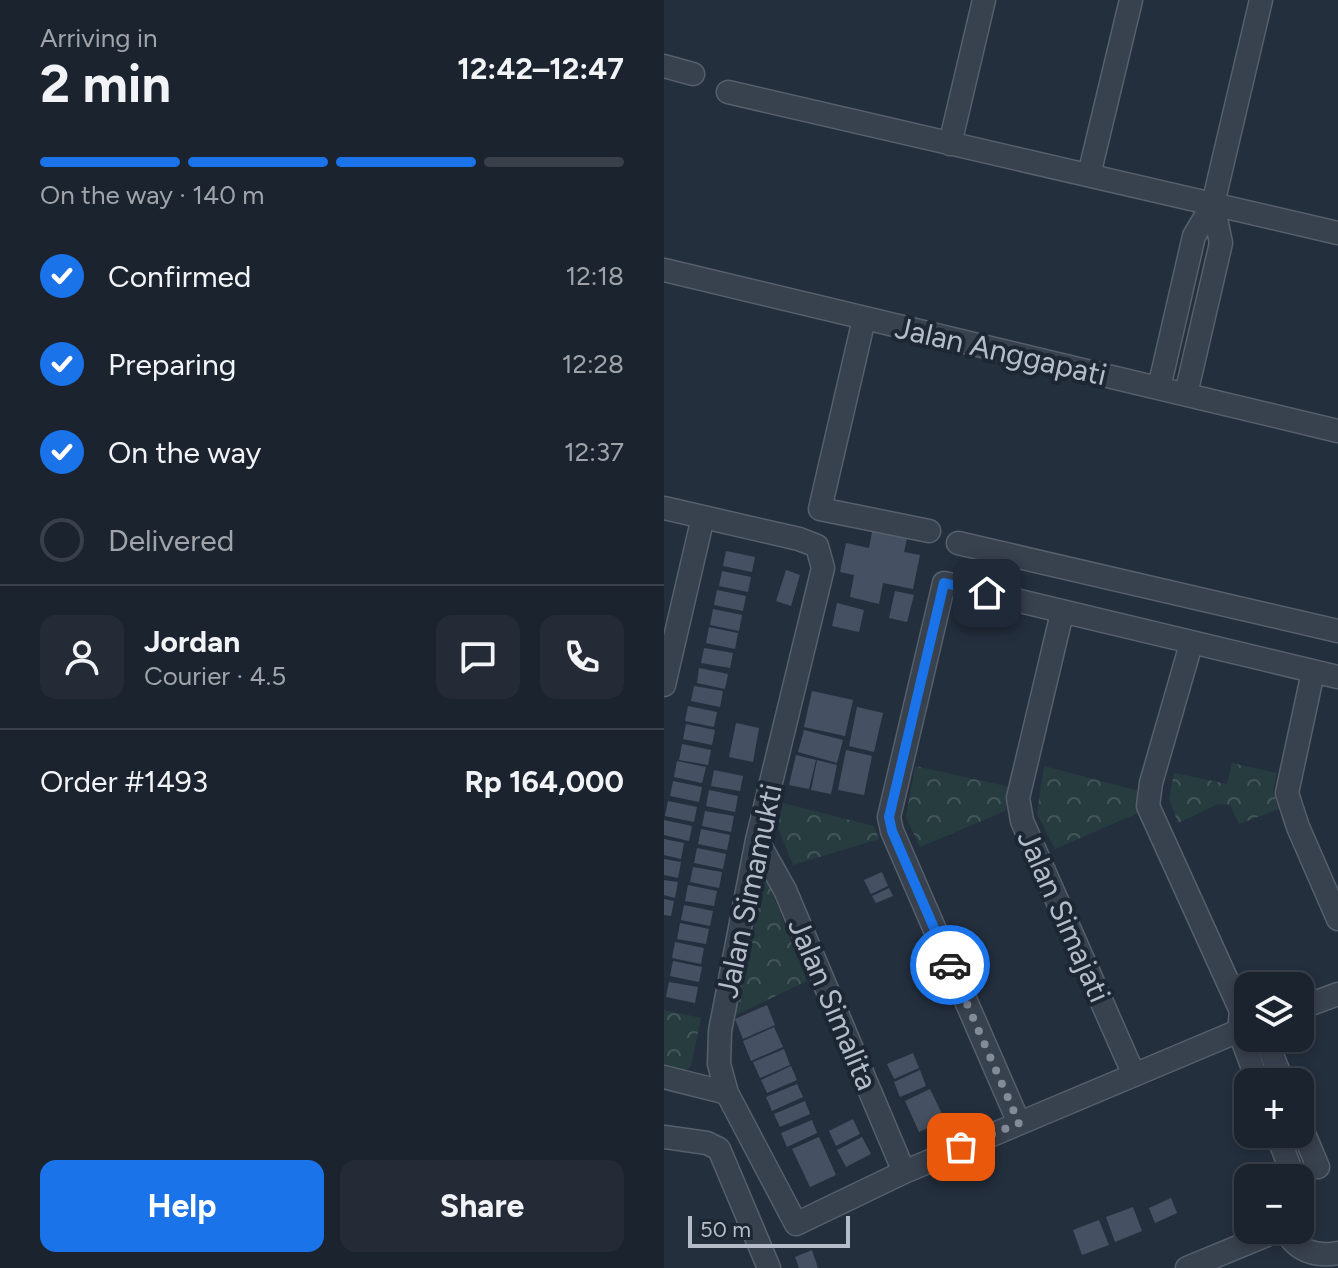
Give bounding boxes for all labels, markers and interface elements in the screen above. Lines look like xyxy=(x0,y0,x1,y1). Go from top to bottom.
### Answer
text: Arriving in xyxy=(40,22,158,54)
text: 12:42–12:47 xyxy=(457,50,624,87)
text: 2 min xyxy=(40,53,171,115)
text: On the way · 140 m xyxy=(40,179,264,211)
icon: check xyxy=(40,254,84,298)
text: Confirmed xyxy=(108,258,251,295)
text: 12:18 xyxy=(565,260,624,292)
street label: Jalan Anggapati xyxy=(892,309,1110,393)
icon: check xyxy=(40,342,84,386)
text: Preparing xyxy=(108,346,236,383)
text: 12:28 xyxy=(562,348,624,380)
icon: check xyxy=(40,430,84,474)
text: On the way xyxy=(108,434,261,471)
text: 12:37 xyxy=(564,436,624,468)
text: Delivered xyxy=(108,522,234,559)
pin xyxy=(953,559,1021,627)
icon: home xyxy=(965,571,1009,615)
button: person xyxy=(40,615,124,699)
button: chat xyxy=(436,615,520,699)
button: phone xyxy=(540,615,624,699)
text: Jordan xyxy=(144,623,240,660)
text: Courier · 4.5 xyxy=(144,660,286,692)
text: Order #1493 xyxy=(40,763,208,800)
text: Rp 164,000 xyxy=(464,763,624,800)
street label: Jalan Simamukti xyxy=(708,780,790,1002)
street label: Jalan Simajati xyxy=(1010,824,1118,1008)
street label: Jalan Simalita xyxy=(780,912,886,1096)
courier xyxy=(910,925,990,1005)
icon: car xyxy=(928,943,972,987)
map controls xyxy=(1234,972,1314,1244)
button: layers xyxy=(1234,972,1314,1052)
button: + xyxy=(1234,1068,1314,1148)
pin xyxy=(927,1113,995,1181)
icon: bag xyxy=(939,1125,983,1169)
button: Help xyxy=(40,1160,324,1252)
button: Share xyxy=(340,1160,624,1252)
button: − xyxy=(1234,1164,1314,1244)
scale bar xyxy=(688,1212,850,1248)
text: 50 m xyxy=(700,1216,751,1243)

